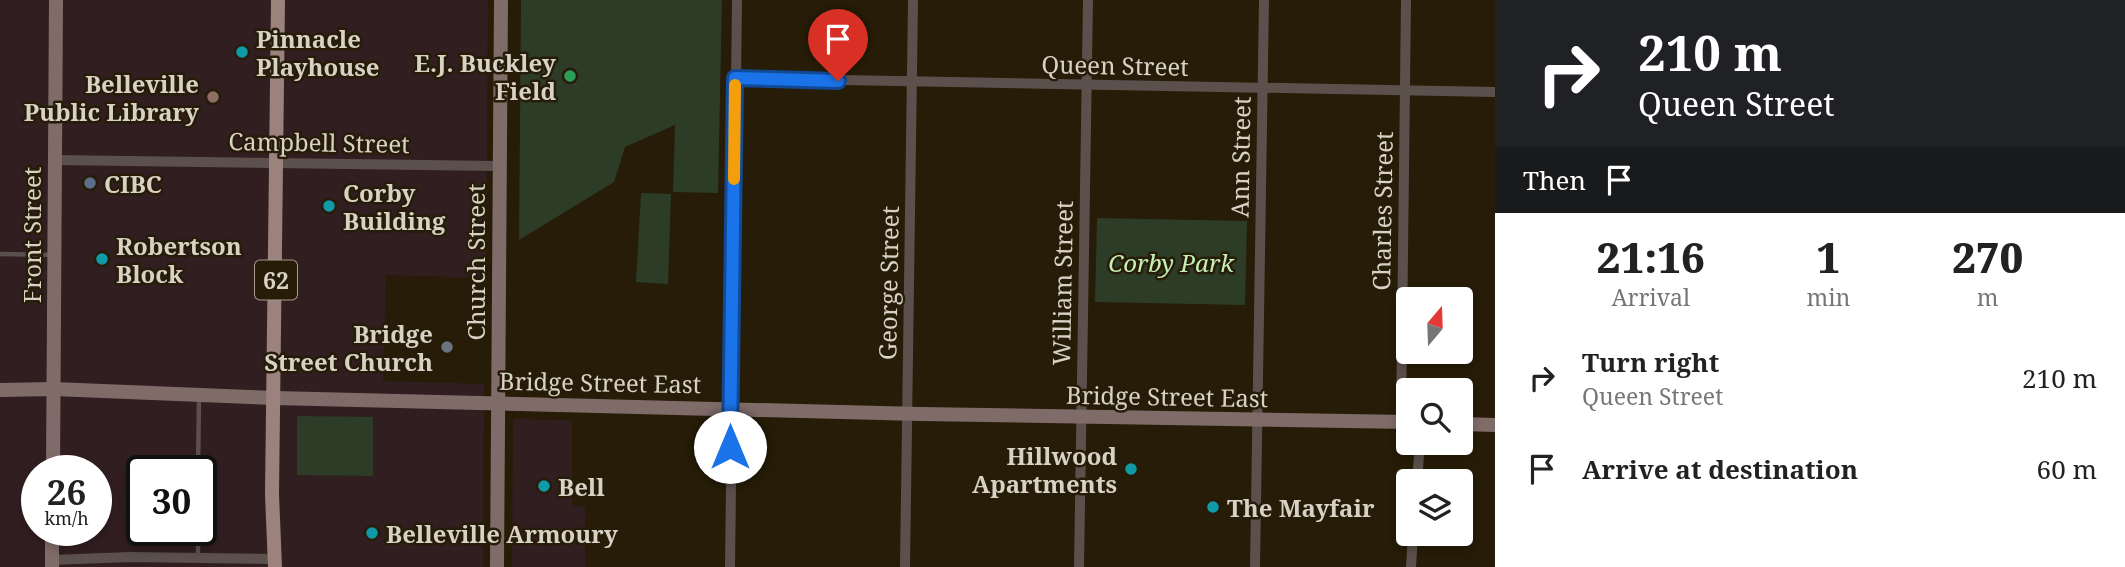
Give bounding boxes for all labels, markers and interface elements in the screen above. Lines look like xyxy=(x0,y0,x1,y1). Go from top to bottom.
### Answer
pin xyxy=(808,9,868,81)
text: 210 m xyxy=(1638,19,1782,85)
icon: arrive xyxy=(819,20,857,58)
place label: Pinnacle Playhouse xyxy=(256,22,380,83)
icon: right xyxy=(1523,28,1614,119)
marker: Pinnacle Playhouse xyxy=(234,44,250,60)
place label: E.J. Buckley Field xyxy=(414,46,556,107)
street label: Queen Street xyxy=(1041,47,1189,83)
place label: Belleville Public Library xyxy=(24,67,199,128)
marker: E.J. Buckley Field xyxy=(562,68,578,84)
text: Queen Street xyxy=(1638,82,1835,125)
marker: Belleville Public Library xyxy=(205,89,221,105)
street label: Ann Street xyxy=(1222,96,1258,218)
street label: Campbell Street xyxy=(228,124,410,160)
street label: Charles Street xyxy=(1364,131,1400,291)
icon: arrive xyxy=(1600,161,1638,199)
text: Then xyxy=(1523,162,1586,198)
street label: Front Street xyxy=(15,167,48,303)
place label: CIBC xyxy=(104,167,162,200)
marker: CIBC xyxy=(82,175,98,191)
place label: Corby Building xyxy=(343,176,446,237)
street label: Church Street xyxy=(459,184,492,340)
marker: Corby Building xyxy=(321,198,337,214)
street label: William Street xyxy=(1044,200,1080,366)
street label: George Street xyxy=(870,206,906,360)
text: 21:16 xyxy=(1597,228,1705,285)
text: 1 xyxy=(1817,228,1840,285)
text: 270 xyxy=(1952,228,2023,285)
place label: Robertson Block xyxy=(116,229,242,290)
park label: Corby Park xyxy=(1108,246,1235,279)
marker: Robertson Block xyxy=(94,251,110,267)
road number: 62 xyxy=(255,260,297,300)
text: Arrival xyxy=(1611,281,1690,313)
text: min xyxy=(1806,281,1850,313)
text: m xyxy=(1977,281,1999,313)
north arrow xyxy=(1396,287,1474,364)
map controls xyxy=(1396,287,1473,546)
place label: Bridge Street Church xyxy=(264,317,433,378)
marker: Bridge Street Church xyxy=(439,339,455,355)
text: Turn right xyxy=(1582,344,1719,380)
icon: right xyxy=(1523,359,1561,397)
text: 210 m xyxy=(2022,360,2097,396)
street label: Bridge Street East xyxy=(499,364,701,400)
street label: Bridge Street East xyxy=(1066,378,1268,414)
button: search xyxy=(1396,378,1473,455)
text: Queen Street xyxy=(1582,380,1723,412)
position arrow xyxy=(693,410,767,484)
place label: Hillwood Apartments xyxy=(972,439,1117,500)
icon: arrive xyxy=(1523,450,1561,488)
text: Arrive at destination xyxy=(1582,451,1858,487)
text: 60 m xyxy=(2037,451,2097,487)
speed limit sign: 30 xyxy=(126,455,217,546)
marker: Hillwood Apartments xyxy=(1123,461,1139,477)
text: 26 xyxy=(47,468,86,515)
button: layers xyxy=(1396,469,1473,546)
place label: Bell xyxy=(558,470,605,503)
marker: Bell xyxy=(536,478,552,494)
place label: The Mayfair xyxy=(1227,491,1375,524)
marker: The Mayfair xyxy=(1205,499,1221,515)
text: km/h xyxy=(44,506,89,530)
place label: Belleville Armoury xyxy=(386,517,618,550)
marker: Belleville Armoury xyxy=(364,525,380,541)

